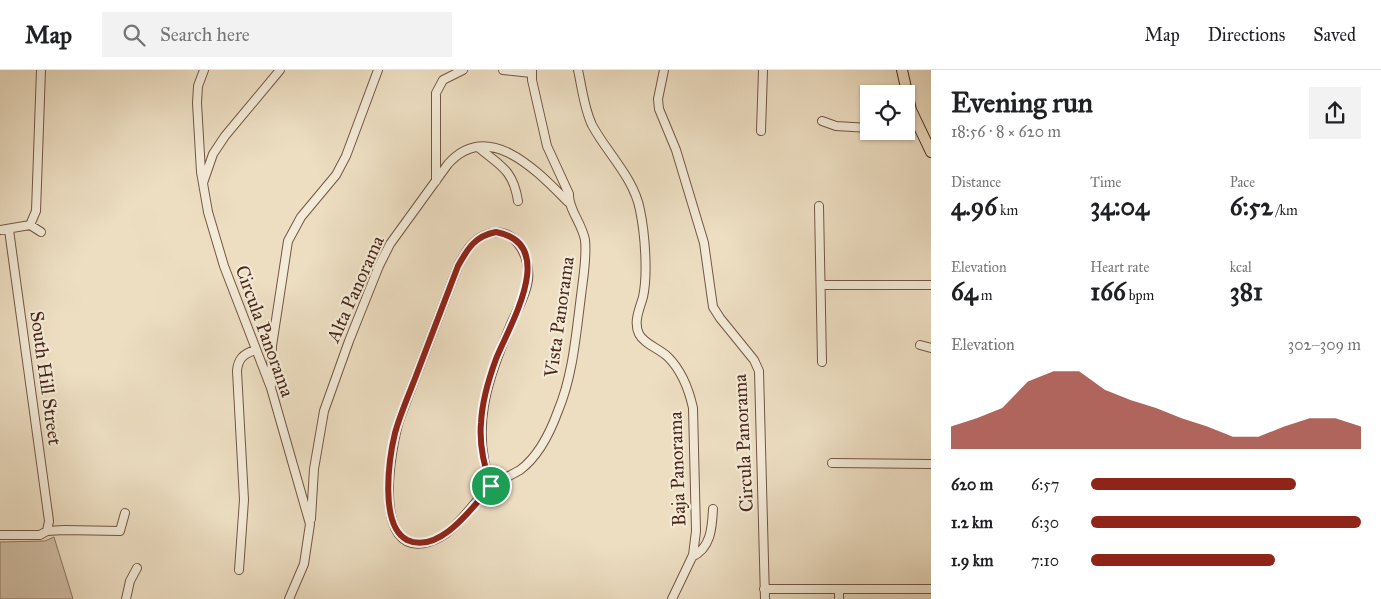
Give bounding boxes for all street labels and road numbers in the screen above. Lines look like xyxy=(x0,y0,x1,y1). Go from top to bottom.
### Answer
street label: Alta Panorama xyxy=(321,231,389,347)
street label: Vista Panorama xyxy=(539,254,579,380)
street label: Circula Panorama xyxy=(231,262,300,401)
street label: South Hill Street xyxy=(25,309,67,447)
street label: Circula Panorama xyxy=(728,372,758,513)
street label: Baja Panorama xyxy=(663,410,690,527)

